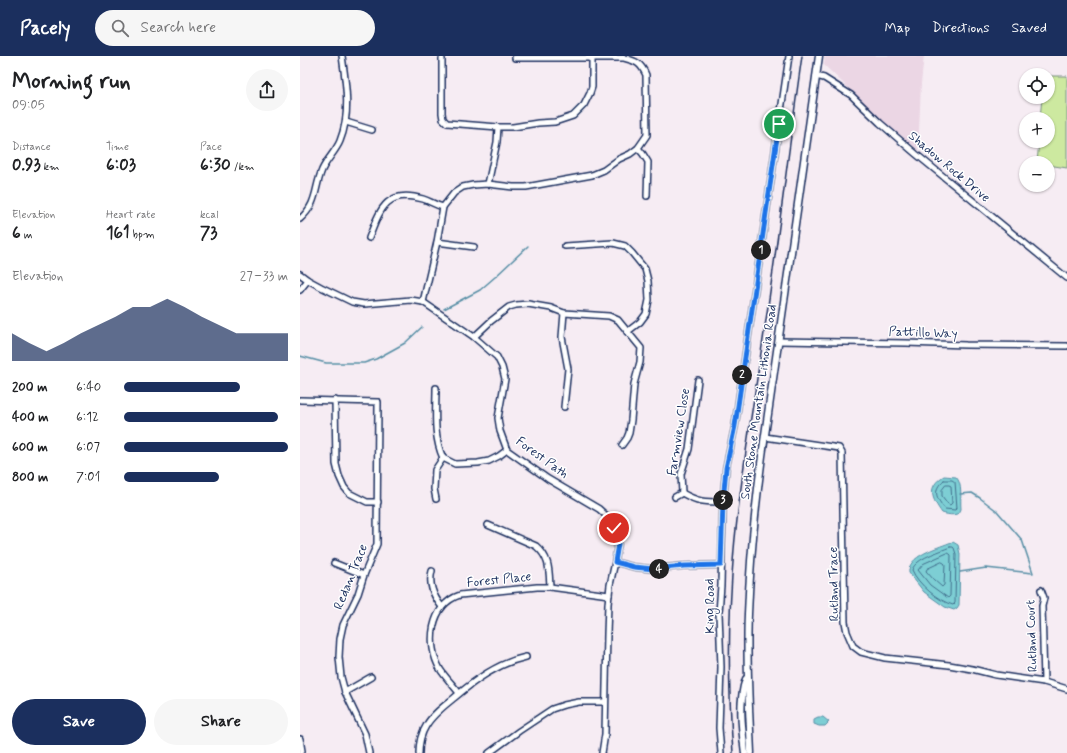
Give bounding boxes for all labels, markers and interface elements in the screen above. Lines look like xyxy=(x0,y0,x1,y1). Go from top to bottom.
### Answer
search box xyxy=(95,10,375,46)
text: Pacely xyxy=(20,16,71,41)
icon: search xyxy=(109,17,131,39)
text: Search here xyxy=(141,18,216,38)
text: Map xyxy=(884,19,910,37)
text: Directions xyxy=(932,19,990,37)
text: Saved xyxy=(1012,19,1047,37)
text: Morning run xyxy=(12,68,131,96)
map controls xyxy=(1019,68,1055,192)
button: locate xyxy=(1019,68,1055,104)
button: share xyxy=(246,69,288,111)
text: 09:05 xyxy=(12,97,45,114)
pin xyxy=(762,107,796,141)
button: + xyxy=(1019,112,1055,148)
icon: arrive xyxy=(768,113,790,135)
street label: Shadow Rock Drive xyxy=(904,128,994,206)
text: Distance xyxy=(12,140,51,154)
text: Time xyxy=(106,140,129,154)
text: Pace xyxy=(200,140,222,154)
text: 0.93 xyxy=(12,154,41,176)
text: 6:03 xyxy=(106,154,136,176)
text: 6:30 xyxy=(200,154,231,176)
button: − xyxy=(1019,156,1055,192)
text: km xyxy=(41,160,60,174)
text: /km xyxy=(231,160,254,174)
text: Elevation xyxy=(12,208,55,222)
text: Heart rate xyxy=(106,208,155,222)
text: kcal xyxy=(200,208,218,222)
text: 6 xyxy=(12,222,21,244)
text: 161 xyxy=(106,222,130,244)
text: 73 xyxy=(200,222,218,244)
text: m xyxy=(21,228,32,242)
text: bpm xyxy=(130,228,155,242)
pin: 1 xyxy=(751,240,771,260)
text: 1 xyxy=(759,243,763,257)
text: Elevation xyxy=(12,268,63,285)
text: 27–33 m xyxy=(240,268,288,285)
street label: South Stone Mountain Lithonia Road xyxy=(737,303,781,501)
street label: Pattillo Way xyxy=(888,323,958,343)
pin: 2 xyxy=(732,365,752,385)
text: 2 xyxy=(739,368,745,382)
text: 200 m xyxy=(12,379,47,396)
text: 6:40 xyxy=(76,379,101,396)
street label: Farmview Close xyxy=(664,387,694,477)
text: 400 m xyxy=(12,409,49,426)
text: 6:12 xyxy=(76,409,99,426)
street label: Forest Path xyxy=(512,433,572,483)
text: 600 m xyxy=(12,439,48,456)
text: 6:07 xyxy=(76,439,100,456)
text: 800 m xyxy=(12,469,48,486)
text: 7:01 xyxy=(76,469,100,486)
pin: 3 xyxy=(713,490,733,510)
text: 3 xyxy=(721,493,725,507)
pin xyxy=(597,511,631,545)
icon: check xyxy=(603,517,625,539)
street label: Redan Trace xyxy=(330,542,372,612)
street label: Rutland Trace xyxy=(825,546,843,621)
pin: 4 xyxy=(649,559,669,579)
text: 4 xyxy=(656,562,662,576)
street label: Forest Place xyxy=(466,568,532,592)
street label: King Road xyxy=(702,578,720,634)
street label: Rutland Court xyxy=(1022,599,1042,672)
button: Save xyxy=(12,699,146,745)
button: Share xyxy=(154,699,288,745)

